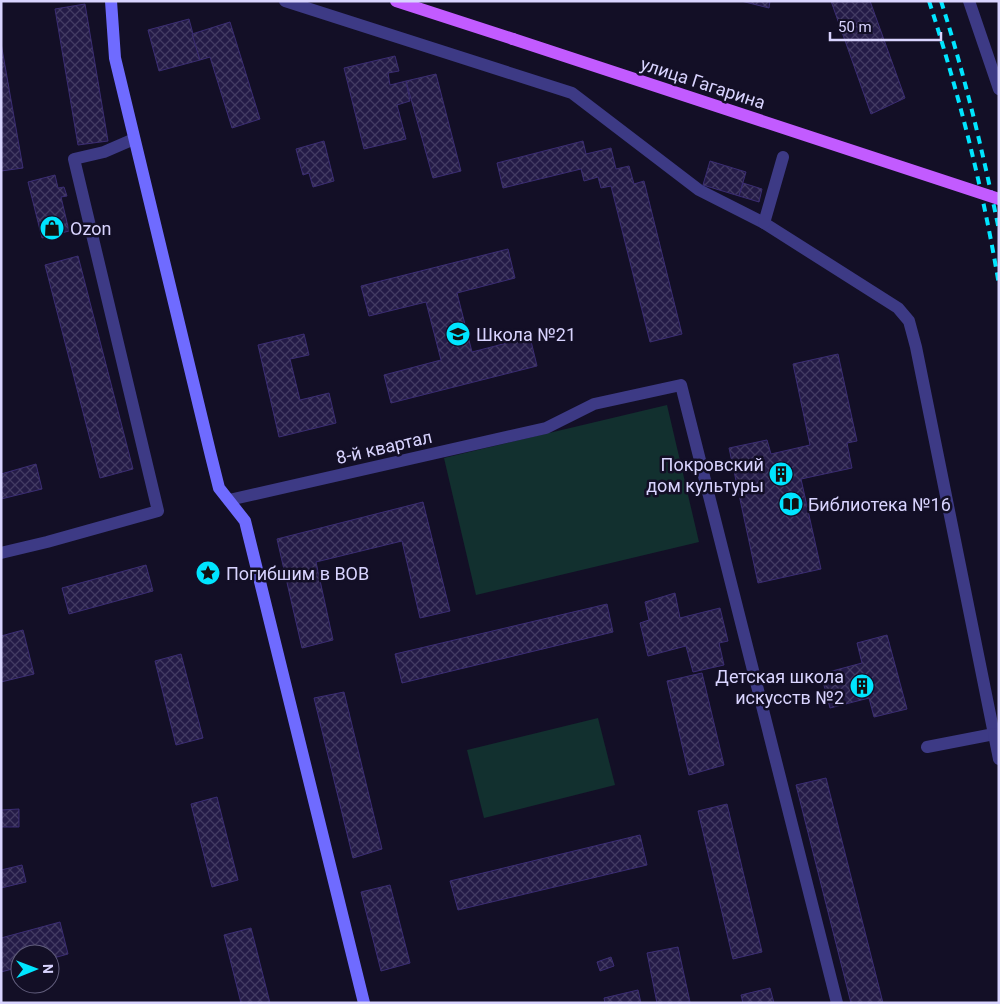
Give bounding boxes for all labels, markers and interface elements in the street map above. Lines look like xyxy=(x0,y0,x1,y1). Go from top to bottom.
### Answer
scale bar xyxy=(830,10,941,42)
text: 50 m xyxy=(838,18,872,36)
street label: улица Гагарина xyxy=(638,53,768,113)
shop icon: Ozon xyxy=(39,215,65,241)
place label: Ozon xyxy=(70,218,111,239)
school or university icon: Школа №21 xyxy=(445,321,471,347)
place label: Школа №21 xyxy=(476,324,576,345)
street label: 8-й квартал xyxy=(334,426,434,468)
place label: Покровский дом культуры xyxy=(646,454,764,496)
building icon: Покровский дом культуры xyxy=(768,461,794,487)
library icon: Библиотека №16 xyxy=(778,491,804,517)
place label: Библиотека №16 xyxy=(808,494,951,515)
place icon: Погибшим в ВОВ xyxy=(195,560,221,586)
place label: Погибшим в ВОВ xyxy=(226,563,369,584)
place label: Детская школа искусств №2 xyxy=(715,666,844,708)
building icon: Детская школа искусств №2 xyxy=(849,673,875,699)
north arrow xyxy=(10,944,60,994)
text: N xyxy=(40,964,56,974)

